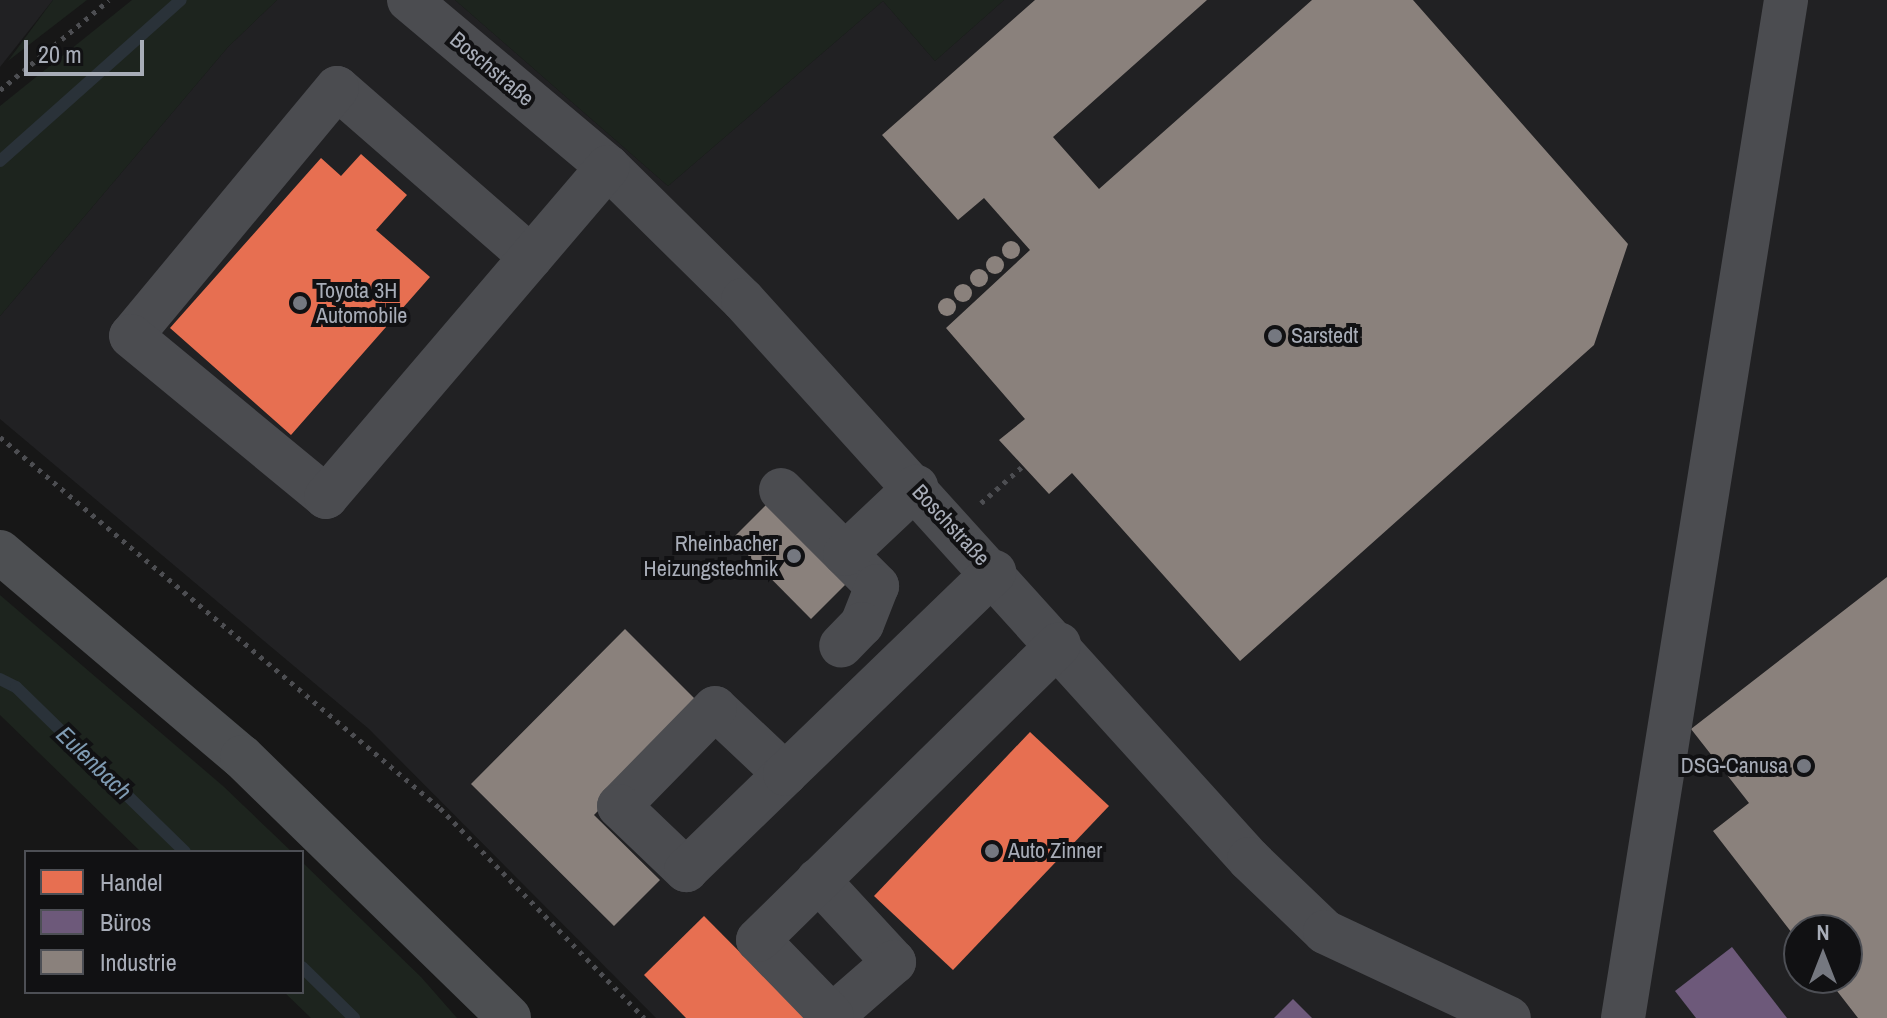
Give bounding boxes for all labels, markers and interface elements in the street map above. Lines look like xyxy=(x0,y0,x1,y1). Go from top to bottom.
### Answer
scale bar xyxy=(28,24,148,74)
street label: Boschstraße xyxy=(445,26,539,112)
text: 20 m xyxy=(38,38,82,70)
place label: Toyota 3H Automobile xyxy=(316,277,407,328)
marker: Toyota 3H Automobile xyxy=(291,294,309,312)
place label: Sarstedt xyxy=(1291,323,1358,349)
marker: Sarstedt xyxy=(1266,327,1284,345)
street label: Boschstraße xyxy=(907,479,995,571)
place label: Rheinbacher Heizungstechnik xyxy=(644,530,778,582)
marker: Rheinbacher Heizungstechnik xyxy=(785,547,803,565)
water label: Eulenbach xyxy=(51,720,137,806)
place label: DSG-Canusa xyxy=(1681,753,1788,779)
marker: DSG-Canusa xyxy=(1795,757,1813,775)
place label: Auto Zinner xyxy=(1008,838,1102,864)
marker: Auto Zinner xyxy=(983,842,1001,860)
legend xyxy=(24,850,304,994)
text: Handel xyxy=(100,866,162,898)
text: Büros xyxy=(100,906,151,938)
north arrow xyxy=(1783,914,1863,994)
text: N xyxy=(1816,917,1830,947)
text: Industrie xyxy=(100,946,177,978)

